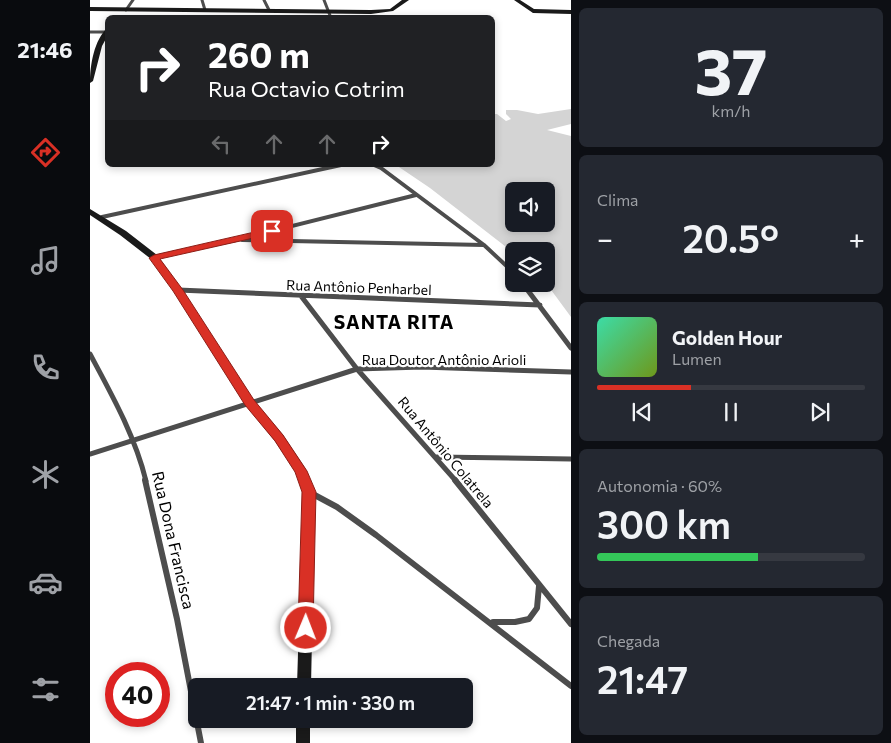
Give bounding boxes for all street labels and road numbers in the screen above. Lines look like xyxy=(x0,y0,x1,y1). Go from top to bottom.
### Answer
street label: Rua Antônio Penharbel xyxy=(286,276,432,298)
street label: Rua Doutor Antônio Arioli xyxy=(362,351,526,368)
street label: Rua Antônio Colatrela xyxy=(395,393,497,511)
street label: Rua Dona Francisca xyxy=(149,469,199,611)

